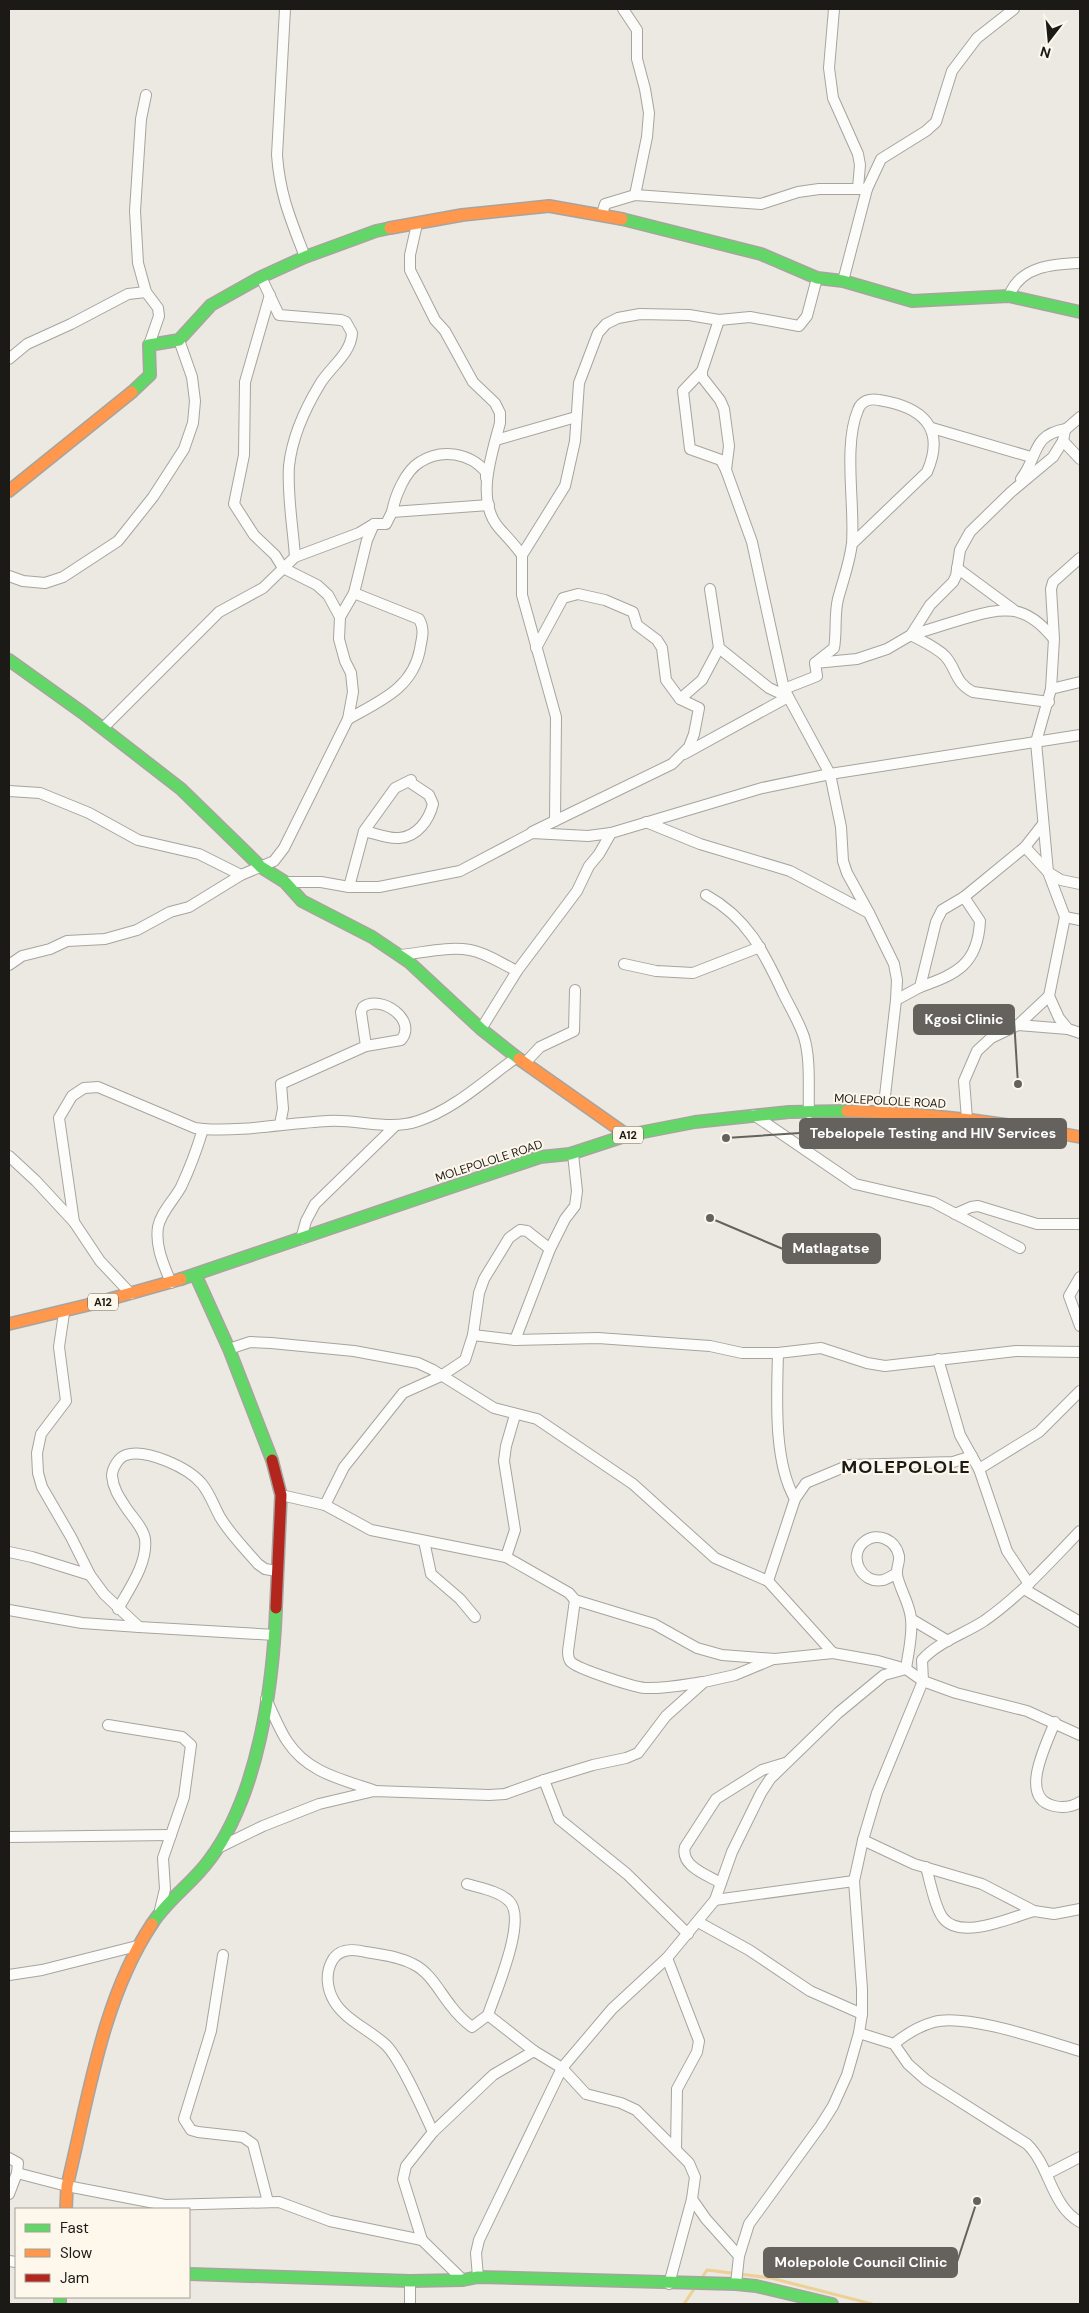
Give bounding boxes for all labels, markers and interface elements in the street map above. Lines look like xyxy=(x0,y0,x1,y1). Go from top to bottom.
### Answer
north arrow xyxy=(1024,15,1074,65)
text: N xyxy=(1038,42,1053,63)
callout: Kgosi Clinic xyxy=(914,1005,1014,1034)
text: Kgosi Clinic xyxy=(924,1010,1004,1028)
street label: MOLEPOLOLE ROAD xyxy=(834,1090,946,1112)
callout: Tebelopele Testing and HIV Services xyxy=(800,1119,1066,1148)
text: Tebelopele Testing and HIV Services xyxy=(810,1124,1056,1142)
road number: A12 xyxy=(613,1126,643,1144)
street label: MOLEPOLOLE ROAD xyxy=(433,1136,545,1186)
callout: Matlagatse xyxy=(783,1234,880,1263)
text: Matlagatse xyxy=(793,1239,869,1257)
road number: A12 xyxy=(88,1294,118,1310)
district label: MOLEPOLOLE xyxy=(841,1455,971,1479)
legend xyxy=(15,2208,190,2298)
text: Fast xyxy=(60,2218,89,2238)
text: Slow xyxy=(60,2243,93,2263)
callout: Molepolole Council Clinic xyxy=(764,2248,957,2277)
text: Molepolole Council Clinic xyxy=(775,2253,947,2271)
text: Jam xyxy=(60,2268,89,2288)

